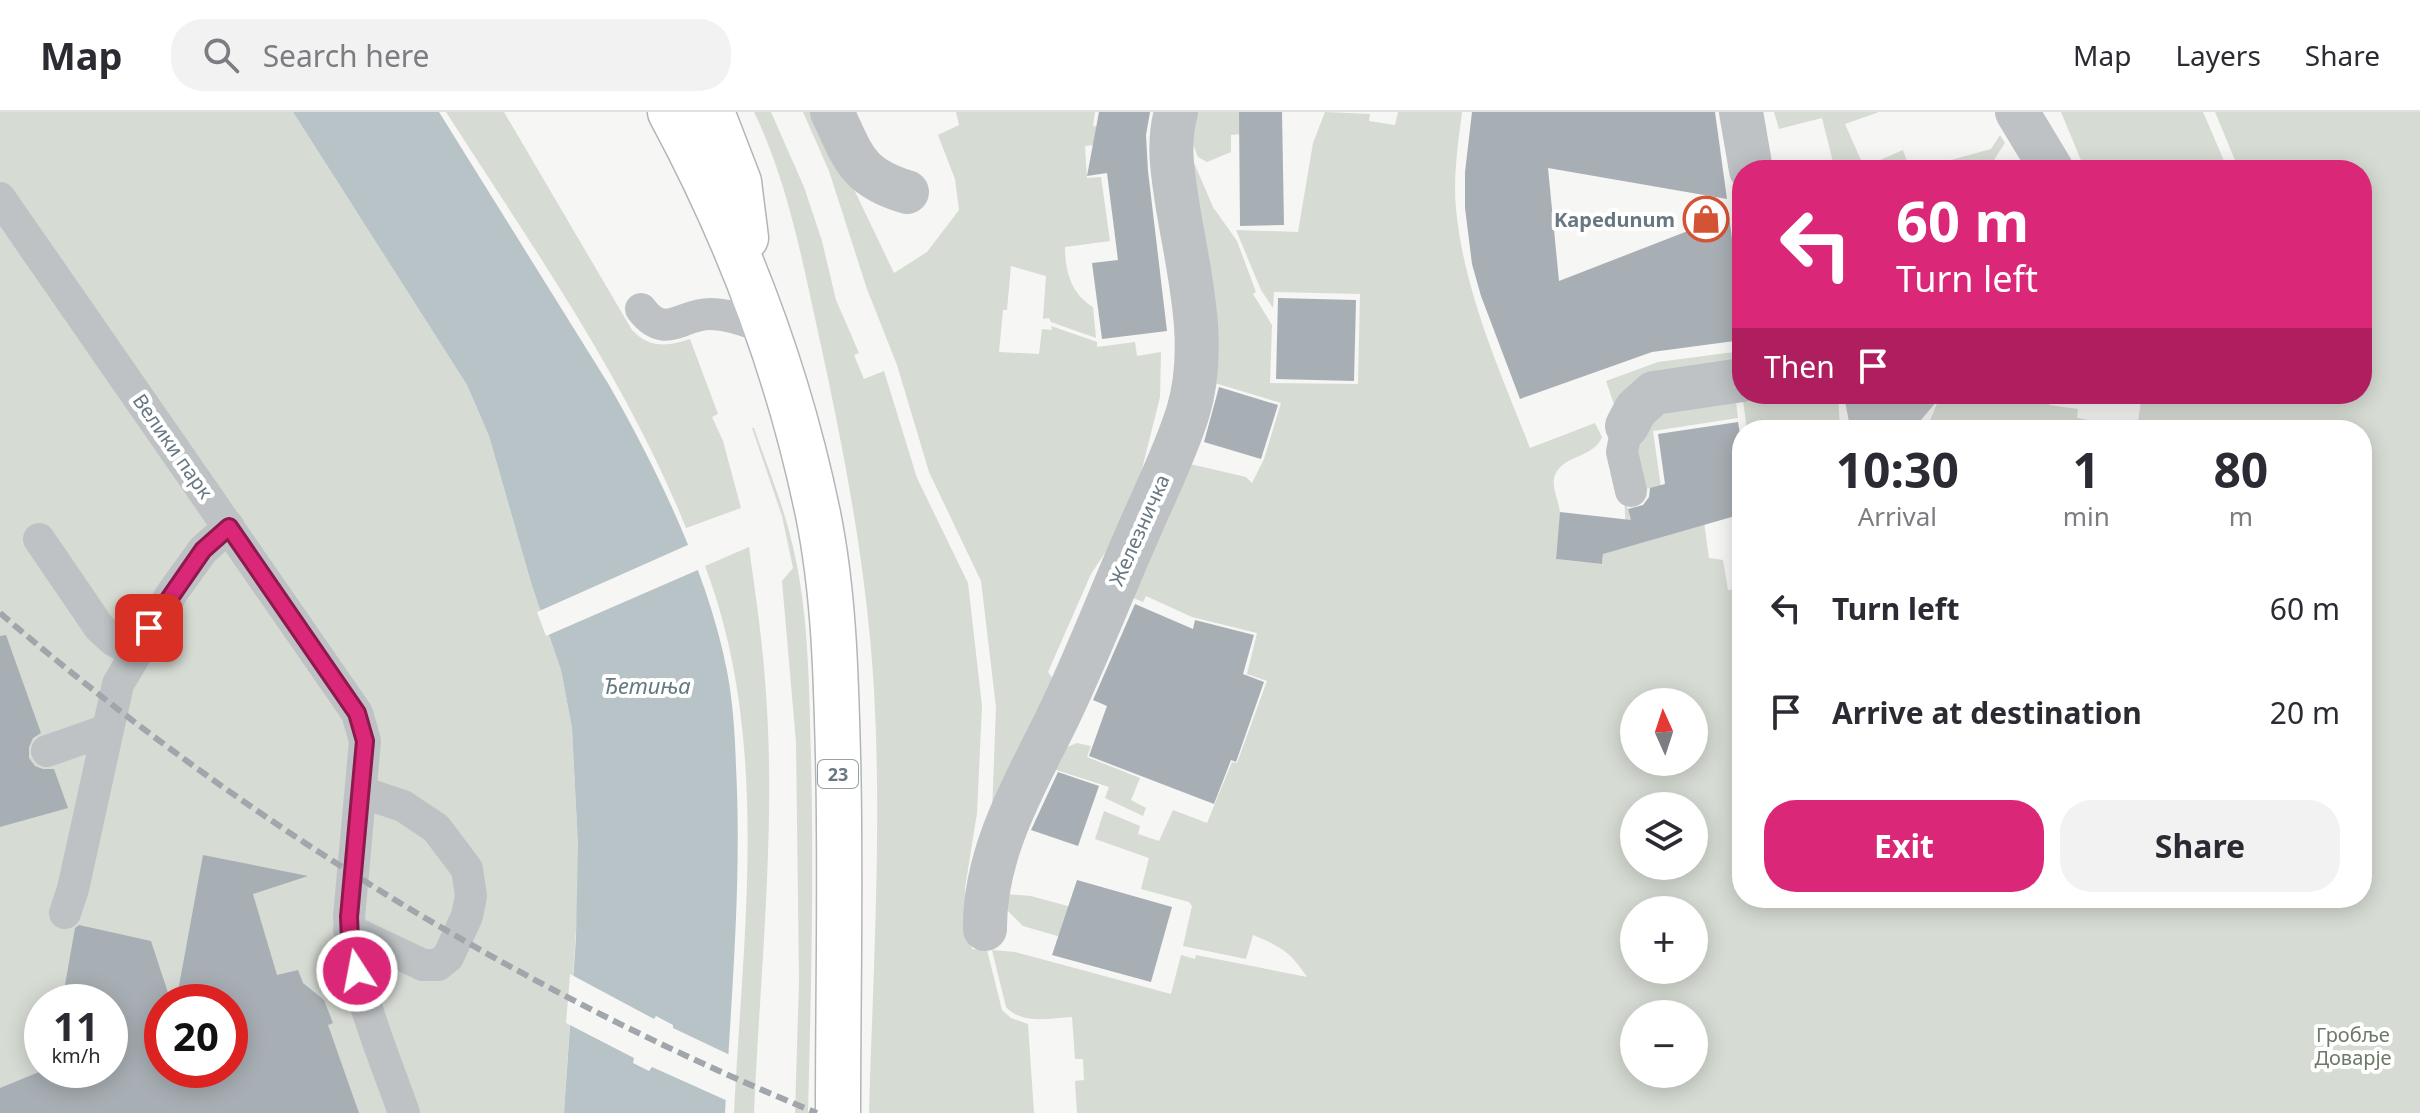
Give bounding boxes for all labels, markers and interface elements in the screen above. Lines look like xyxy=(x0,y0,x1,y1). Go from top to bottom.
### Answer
search box xyxy=(171,19,731,91)
text: Map xyxy=(40,29,123,81)
icon: search xyxy=(199,33,243,77)
text: Search here xyxy=(263,35,430,76)
text: Map xyxy=(2073,36,2131,74)
text: Layers xyxy=(2175,36,2261,74)
text: Share xyxy=(2305,36,2380,74)
text: 60 m xyxy=(1896,182,2029,258)
icon: left xyxy=(1764,192,1868,296)
shop icon: Kapedunum xyxy=(1682,195,1730,243)
place label: Kapedunum xyxy=(1554,206,1675,233)
text: Turn left xyxy=(1896,254,2038,303)
icon: arrive xyxy=(1851,344,1895,388)
text: Then xyxy=(1764,346,1835,387)
street label: Велики парк xyxy=(127,388,219,504)
text: 10:30 xyxy=(1836,437,1959,502)
text: 1 xyxy=(2072,437,2100,502)
text: 80 xyxy=(2213,437,2268,502)
street label: Железничка xyxy=(1102,470,1176,590)
text: Arrival xyxy=(1858,498,1937,534)
text: min xyxy=(2063,498,2110,534)
text: m xyxy=(2229,498,2253,534)
icon: left xyxy=(1764,586,1808,630)
text: Turn left xyxy=(1832,588,1960,629)
text: 60 m xyxy=(2270,588,2340,629)
pin xyxy=(115,594,183,662)
icon: arrive xyxy=(127,606,171,650)
water label: Ђетиња xyxy=(603,670,691,700)
north arrow xyxy=(1620,688,1708,776)
map controls xyxy=(1620,688,1708,1088)
icon: arrive xyxy=(1764,690,1808,734)
text: Arrive at destination xyxy=(1832,692,2142,733)
text: 20 m xyxy=(2270,692,2340,733)
road number: 23 xyxy=(818,760,858,788)
button: layers xyxy=(1620,792,1708,880)
button: Exit xyxy=(1764,800,2044,892)
button: Share xyxy=(2060,800,2340,892)
button: + xyxy=(1620,896,1708,984)
position arrow xyxy=(315,929,399,1013)
speed limit sign: 20 xyxy=(144,984,248,1088)
text: 11 xyxy=(53,998,99,1053)
button: − xyxy=(1620,1000,1708,1088)
park label: Гробље Доварје xyxy=(2314,1021,2392,1071)
text: km/h xyxy=(51,1042,101,1069)

